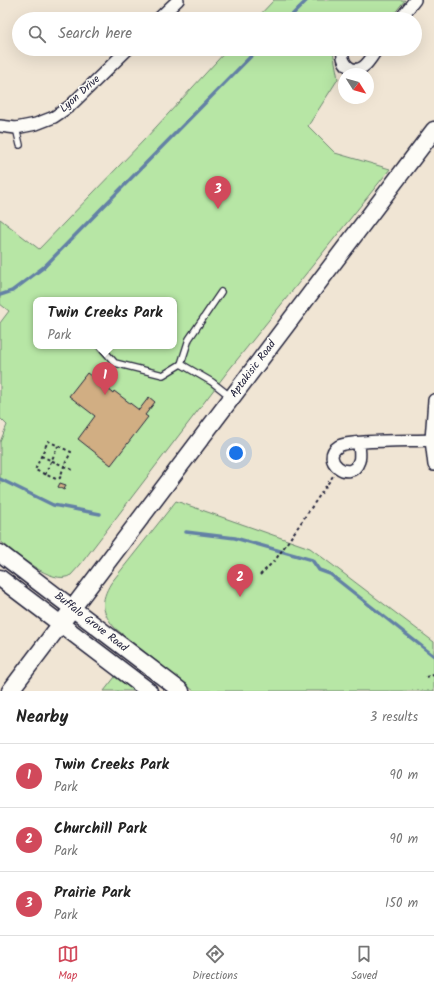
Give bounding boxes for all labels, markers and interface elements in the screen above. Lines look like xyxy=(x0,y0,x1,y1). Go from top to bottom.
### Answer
search box xyxy=(12,12,422,56)
text: Search here xyxy=(58,22,132,46)
icon: search xyxy=(26,23,48,45)
north arrow xyxy=(338,68,374,104)
street label: Lyon Drive xyxy=(56,71,104,117)
pin: 3 xyxy=(205,176,231,209)
popup xyxy=(33,297,177,349)
text: Twin Creeks Park xyxy=(47,301,163,325)
text: Park xyxy=(47,325,71,346)
street label: Aptakisic Road xyxy=(225,336,281,401)
pin: 1 xyxy=(92,362,118,395)
your location xyxy=(226,443,246,463)
pin: 2 xyxy=(227,564,253,597)
street label: Buffalo Grove Road xyxy=(50,587,132,657)
text: Nearby xyxy=(16,704,68,731)
text: 3 results xyxy=(370,707,418,728)
text: Twin Creeks Park xyxy=(54,753,169,777)
text: 1 xyxy=(27,765,31,786)
text: 90 m xyxy=(390,765,418,786)
text: Park xyxy=(54,777,78,798)
text: Churchill Park xyxy=(54,817,147,841)
text: 2 xyxy=(25,829,33,850)
text: 90 m xyxy=(390,829,418,850)
text: Park xyxy=(54,841,78,862)
text: Prairie Park xyxy=(54,881,130,905)
text: 3 xyxy=(25,893,33,914)
text: 150 m xyxy=(385,893,418,914)
text: Park xyxy=(54,905,78,926)
tab: Map xyxy=(57,943,79,985)
tab: Directions xyxy=(192,943,238,985)
tab: Saved xyxy=(351,943,377,985)

